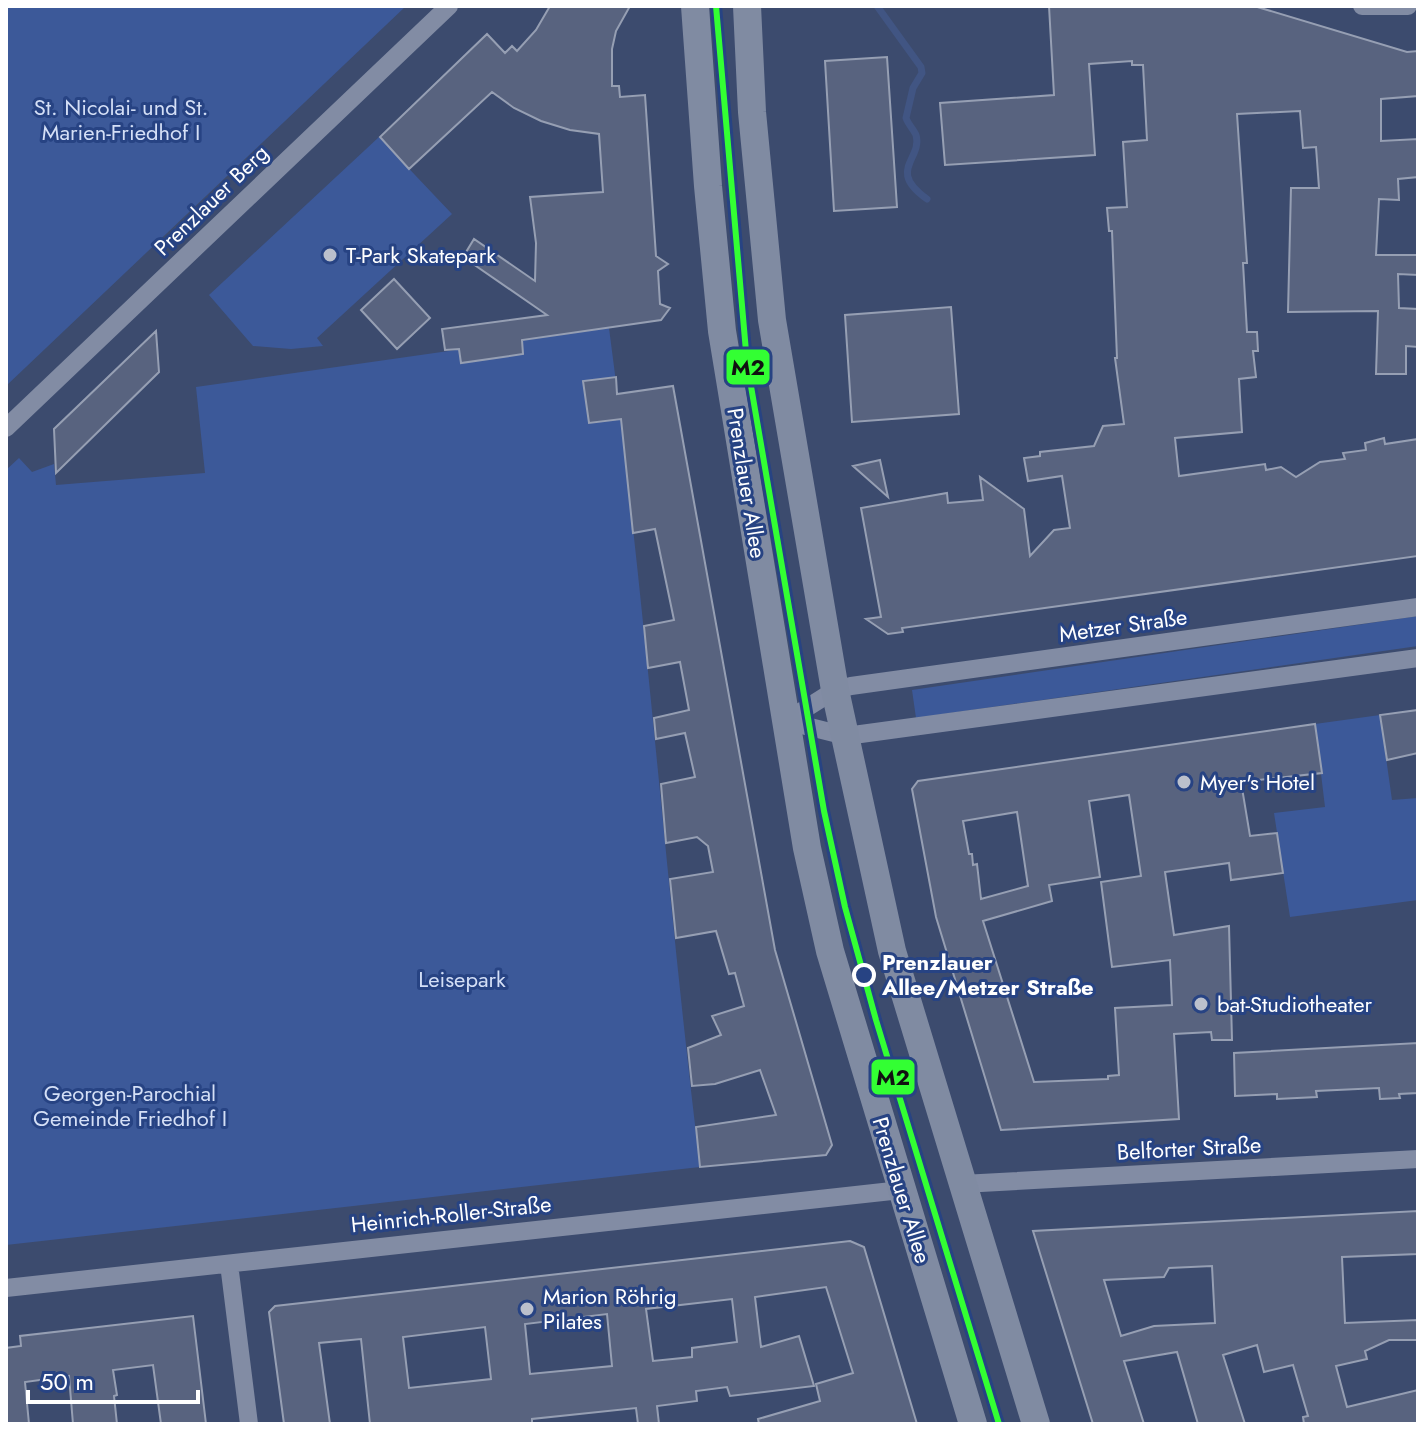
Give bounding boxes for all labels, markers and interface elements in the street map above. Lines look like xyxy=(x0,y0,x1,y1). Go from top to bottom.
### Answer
park label: St. Nicolai- und St. Marien-Friedhof I xyxy=(34,91,208,148)
street label: Prenzlauer Berg xyxy=(147,137,275,263)
place label: T-Park Skatepark xyxy=(346,239,496,271)
marker: T-Park Skatepark xyxy=(321,246,339,264)
line badge: M2 xyxy=(725,348,771,386)
text: M2 xyxy=(731,351,765,383)
street label: Prenzlauer Allee xyxy=(719,406,775,560)
street label: Metzer Straße xyxy=(1057,600,1189,650)
place label: Myer's Hotel xyxy=(1200,766,1315,798)
marker: Myer's Hotel xyxy=(1175,773,1193,791)
place label: Prenzlauer Allee/Metzer Straße xyxy=(881,946,1094,1003)
park label: Leisepark xyxy=(418,963,506,995)
marker: Prenzlauer Allee/Metzer Straße xyxy=(853,964,875,986)
place label: bat-Studiotheater xyxy=(1217,988,1373,1020)
marker: bat-Studiotheater xyxy=(1192,995,1210,1013)
line badge: M2 xyxy=(870,1058,916,1096)
text: M2 xyxy=(876,1061,910,1093)
park label: Georgen-Parochial Gemeinde Friedhof I xyxy=(33,1077,227,1134)
street label: Prenzlauer Allee xyxy=(865,1113,939,1267)
street label: Belforter Straße xyxy=(1116,1128,1262,1168)
street label: Heinrich-Roller-Straße xyxy=(349,1188,553,1240)
place label: Marion Röhrig Pilates xyxy=(543,1280,677,1337)
marker: Marion Röhrig Pilates xyxy=(518,1300,536,1318)
scale bar xyxy=(28,1354,198,1404)
text: 50 m xyxy=(40,1364,94,1399)

